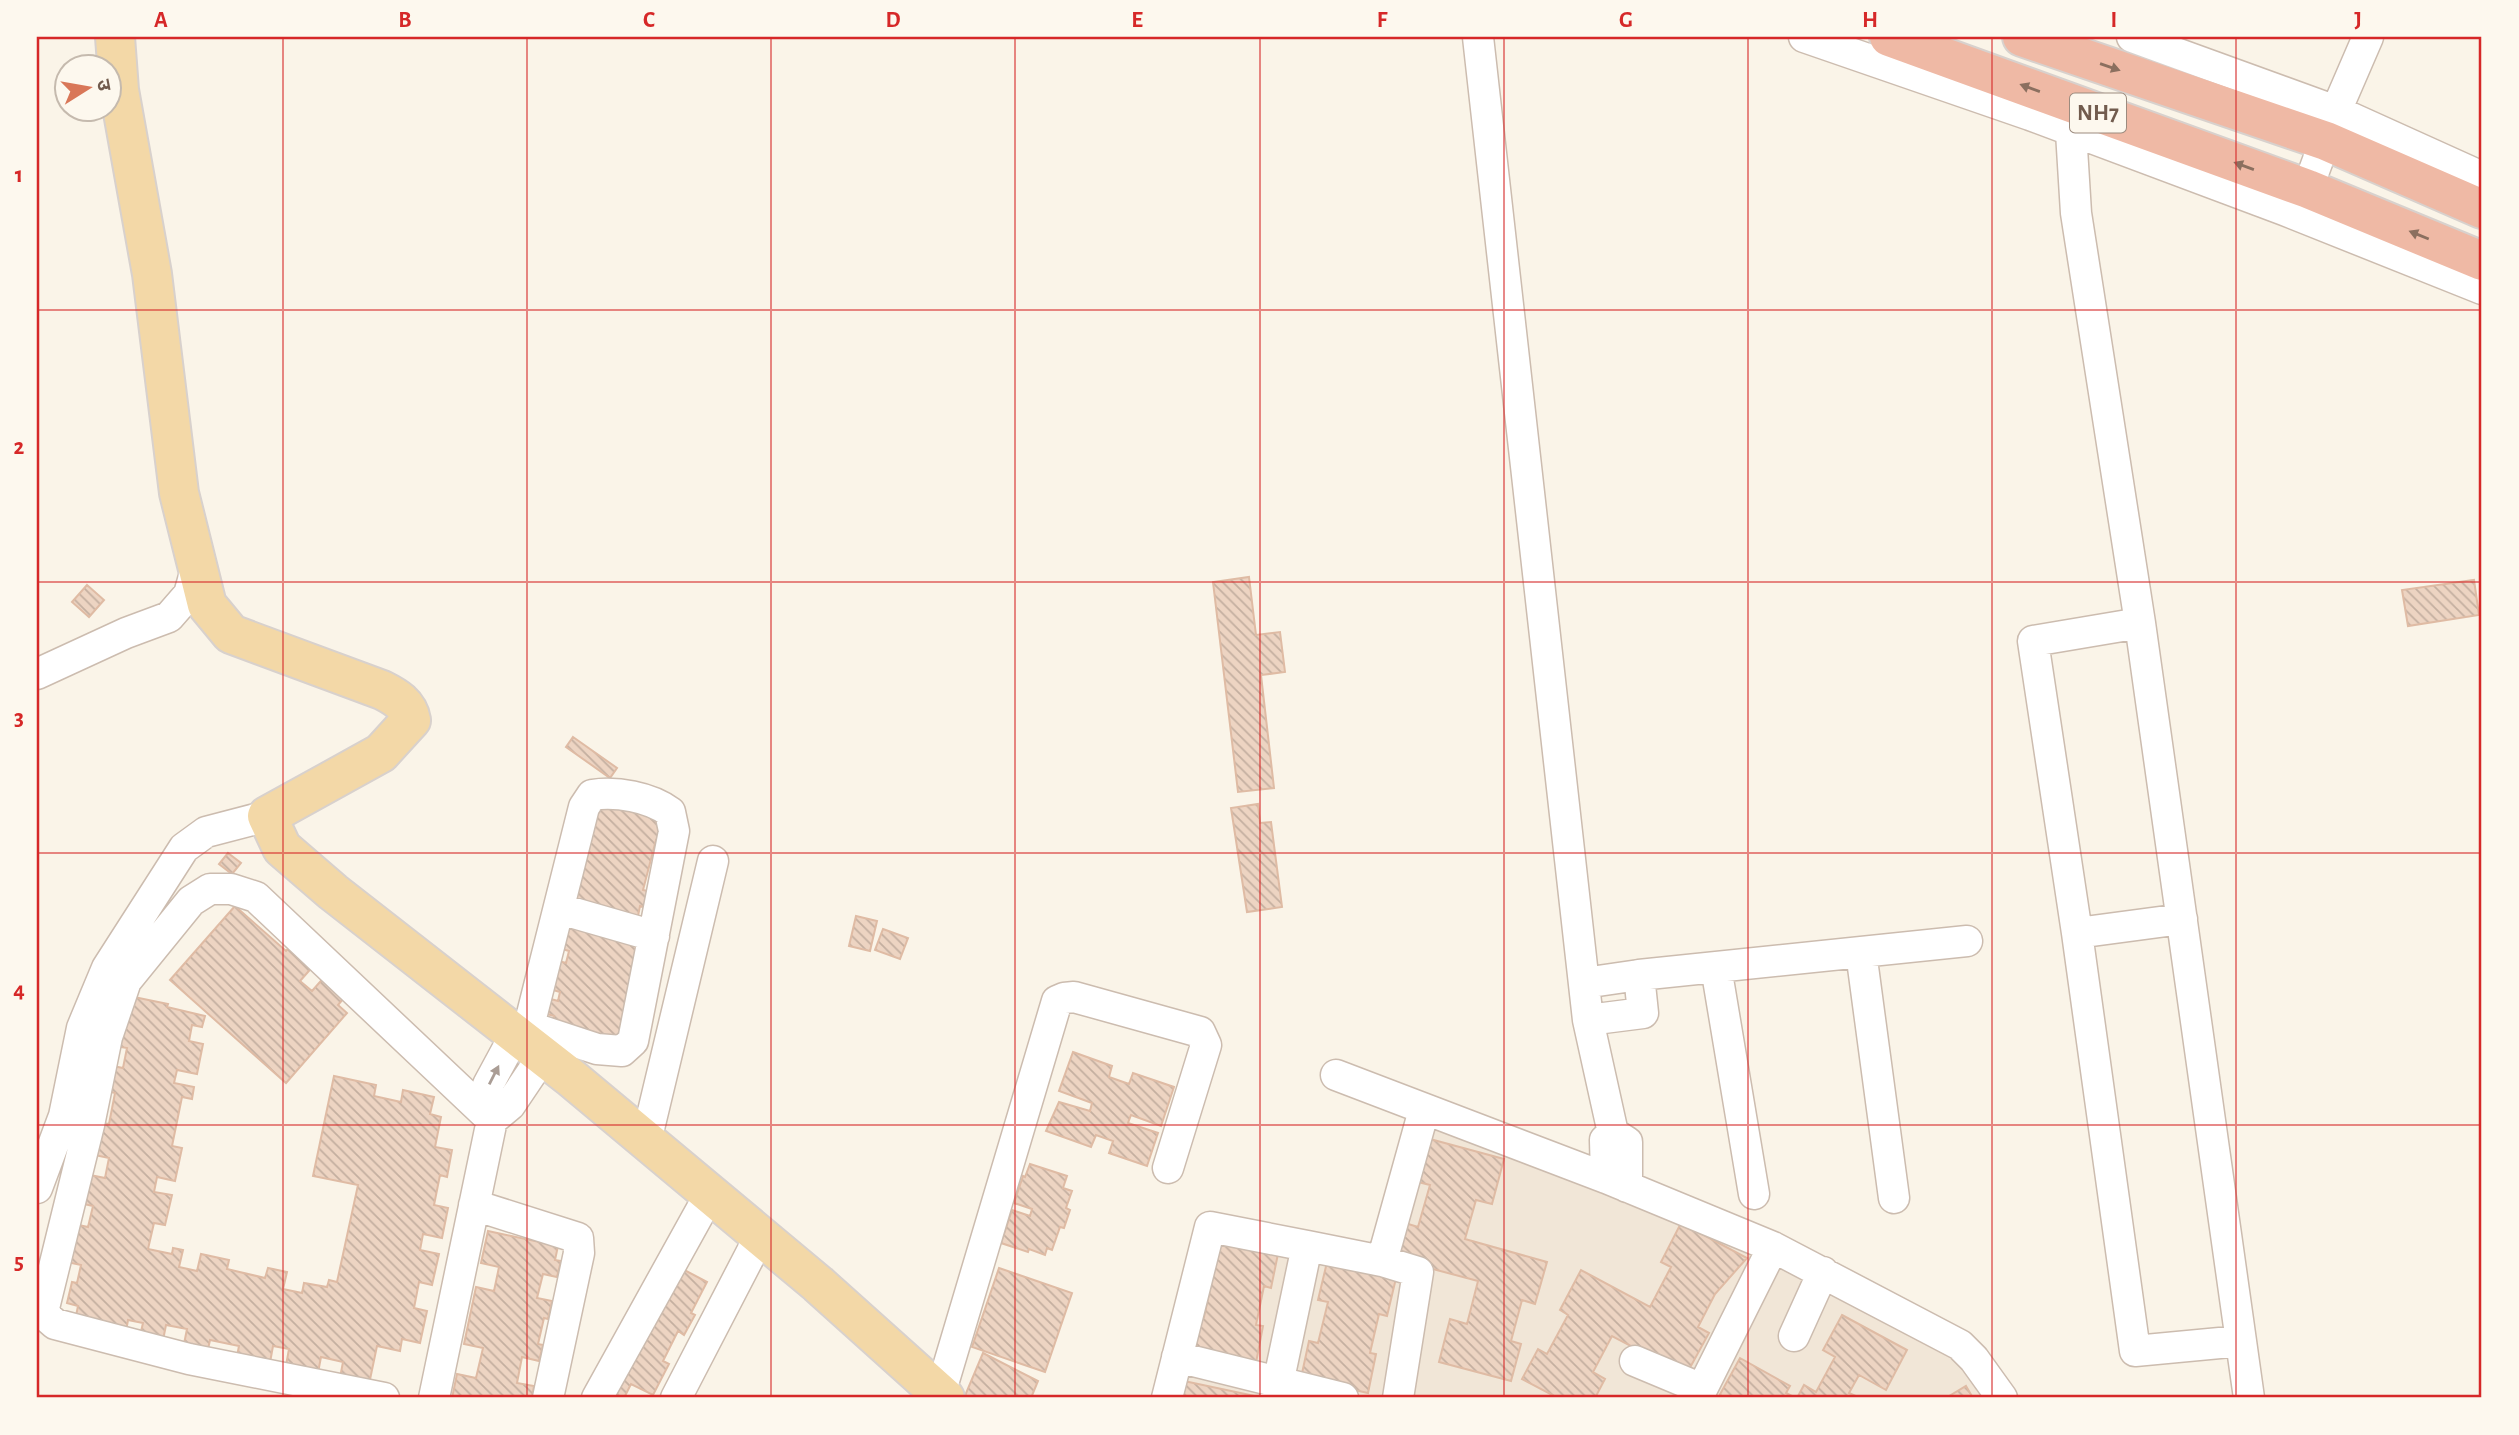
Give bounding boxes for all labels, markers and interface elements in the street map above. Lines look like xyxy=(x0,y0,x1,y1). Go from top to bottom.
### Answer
text: A xyxy=(154,9,168,32)
text: B xyxy=(398,9,412,32)
text: C xyxy=(643,9,655,32)
text: D xyxy=(885,9,901,32)
text: E xyxy=(1131,9,1143,32)
text: F xyxy=(1377,9,1388,32)
text: G xyxy=(1619,9,1633,32)
text: H xyxy=(1862,9,1878,32)
text: I xyxy=(2111,9,2117,32)
text: J xyxy=(2354,9,2362,32)
north arrow xyxy=(52,52,122,122)
one-way arrow xyxy=(2100,62,2121,73)
text: उ xyxy=(93,78,114,93)
one-way arrow xyxy=(2019,82,2040,93)
road number: NH7 xyxy=(2070,94,2126,132)
one-way arrow xyxy=(2233,160,2254,171)
text: 1 xyxy=(15,164,23,187)
one-way arrow xyxy=(2409,229,2430,240)
text: 2 xyxy=(14,436,25,459)
text: 3 xyxy=(14,707,24,730)
text: 4 xyxy=(13,979,25,1002)
one-way arrow xyxy=(488,1065,499,1085)
text: 5 xyxy=(14,1251,24,1274)

